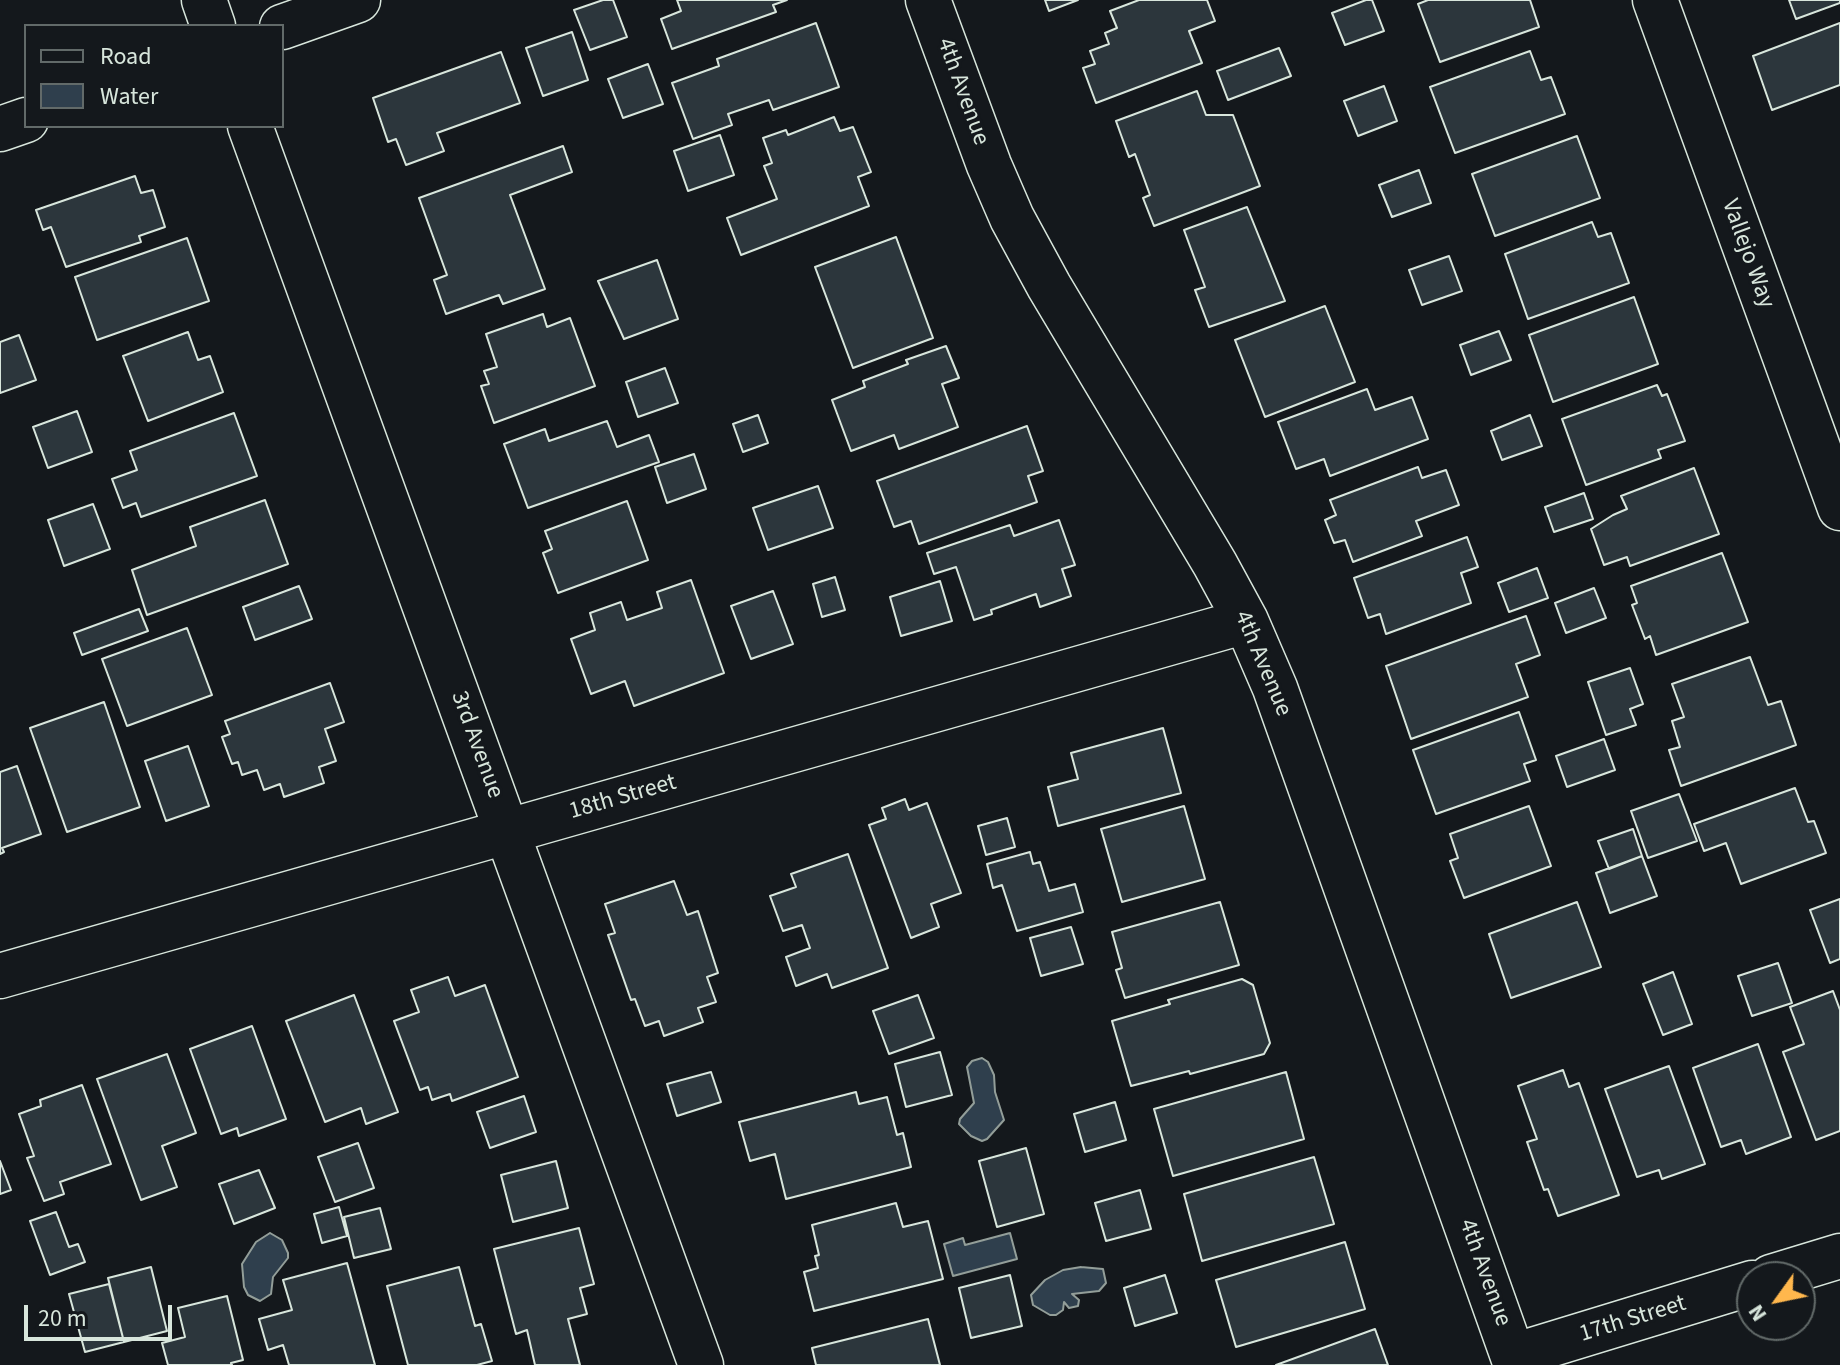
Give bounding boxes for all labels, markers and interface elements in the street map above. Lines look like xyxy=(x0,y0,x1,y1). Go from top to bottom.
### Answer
legend xyxy=(24,24,284,128)
street label: 4th Avenue xyxy=(929,35,995,149)
text: Road xyxy=(100,39,152,74)
text: Water xyxy=(100,79,158,114)
street label: Vallejo Way xyxy=(1714,196,1780,312)
street label: 4th Avenue xyxy=(1227,607,1297,721)
street label: 3rd Avenue xyxy=(443,687,509,803)
street label: 18th Street xyxy=(566,769,680,827)
street label: 4th Avenue xyxy=(1451,1216,1517,1330)
north arrow xyxy=(1736,1261,1816,1341)
scale bar xyxy=(28,1289,176,1339)
street label: 17th Street xyxy=(1576,1290,1690,1350)
text: N xyxy=(1740,1298,1775,1328)
text: 20 m xyxy=(38,1301,87,1336)

